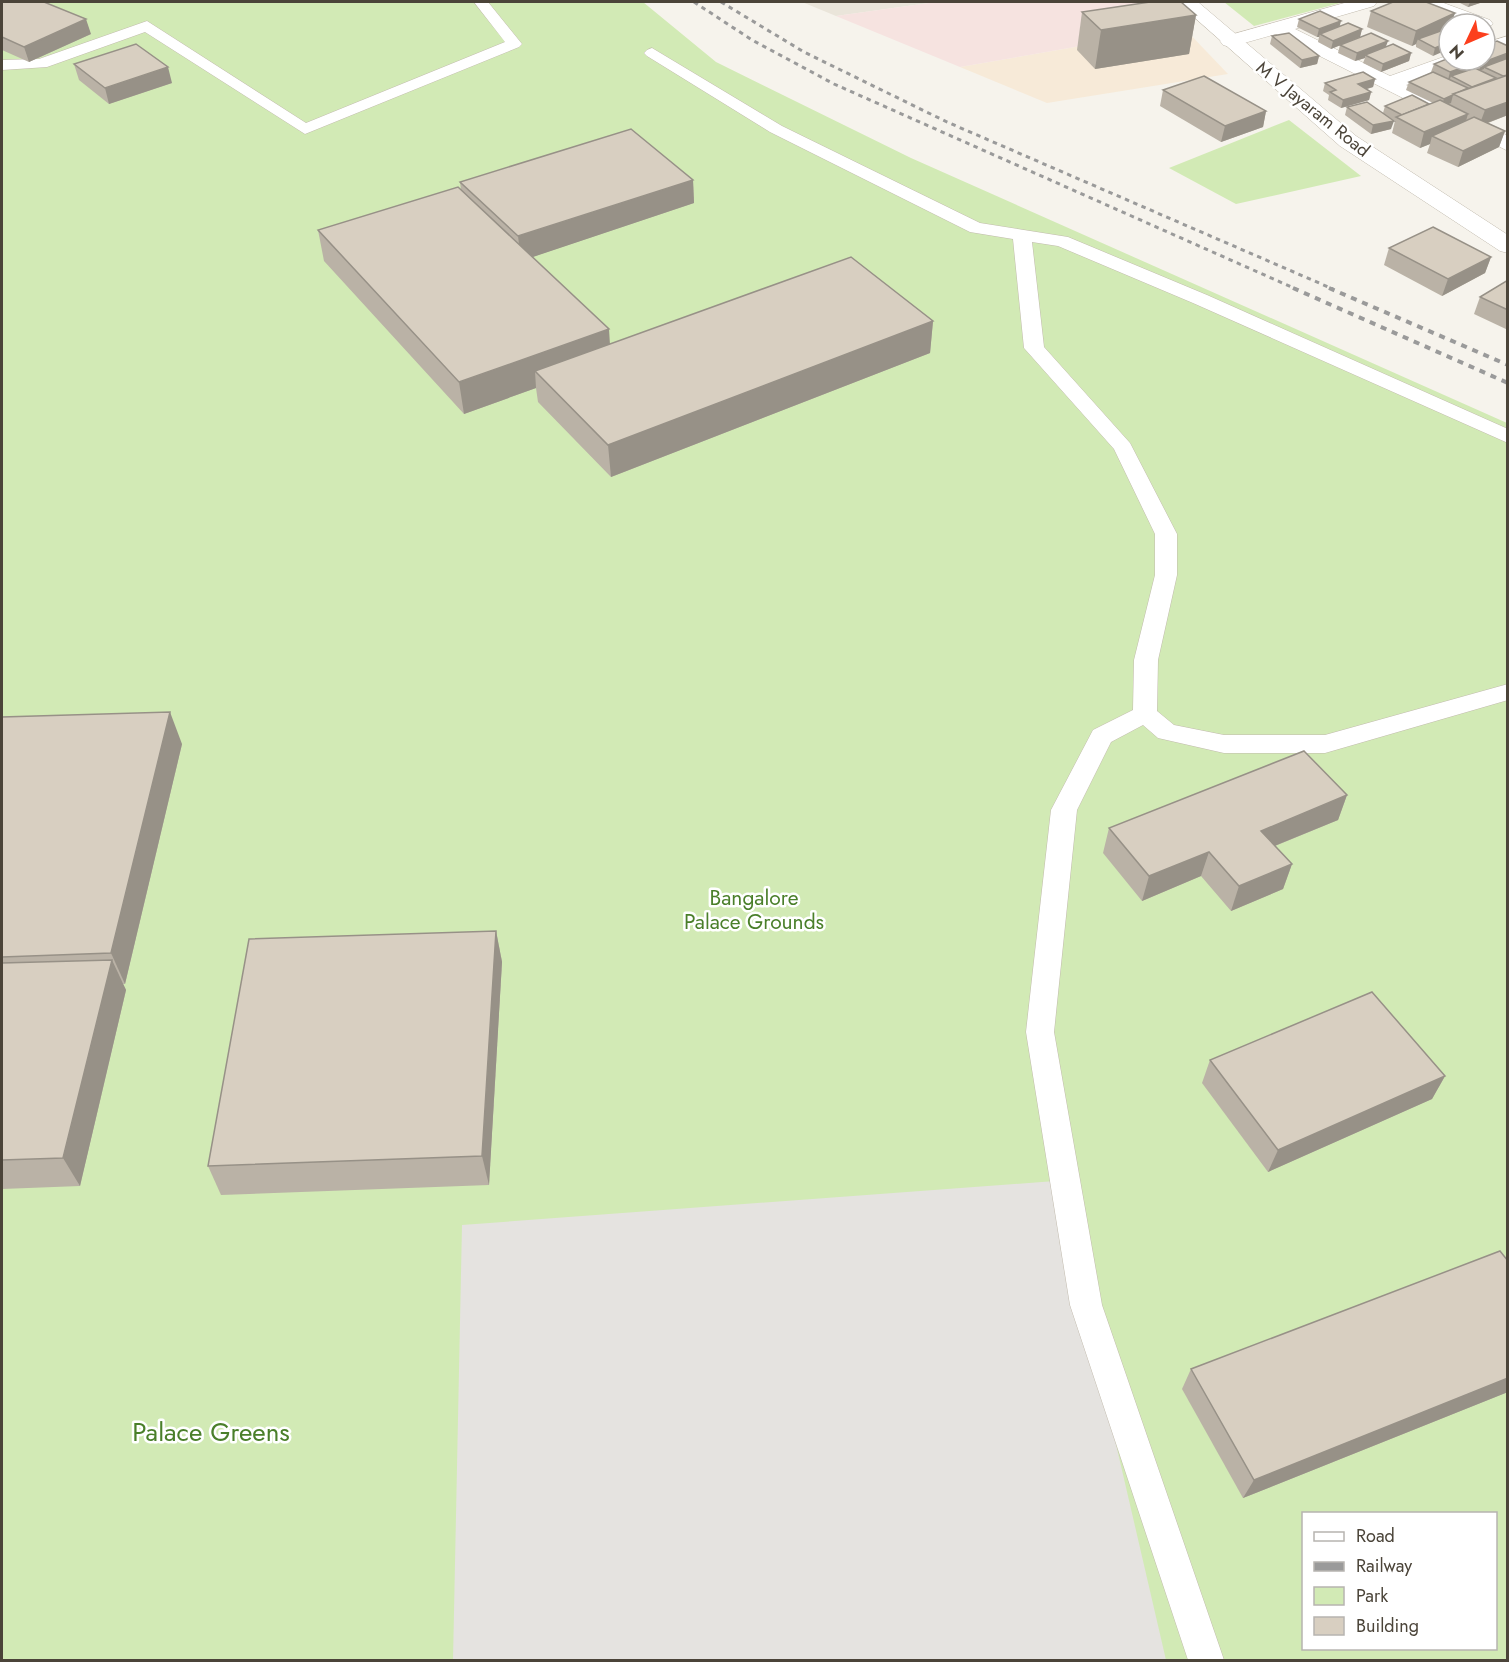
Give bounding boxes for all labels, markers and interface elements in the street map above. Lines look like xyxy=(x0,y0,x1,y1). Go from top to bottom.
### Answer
north arrow xyxy=(1437,12,1497,72)
text: N xyxy=(1444,40,1469,65)
street label: M V Jayaram Road xyxy=(1250,55,1376,163)
park label: Bangalore Palace Grounds xyxy=(684,883,824,937)
park label: Palace Greens xyxy=(132,1413,290,1451)
legend xyxy=(1302,1512,1497,1650)
text: Road xyxy=(1356,1523,1395,1549)
text: Railway xyxy=(1356,1553,1412,1579)
text: Park xyxy=(1356,1583,1388,1609)
text: Building xyxy=(1356,1613,1419,1639)

